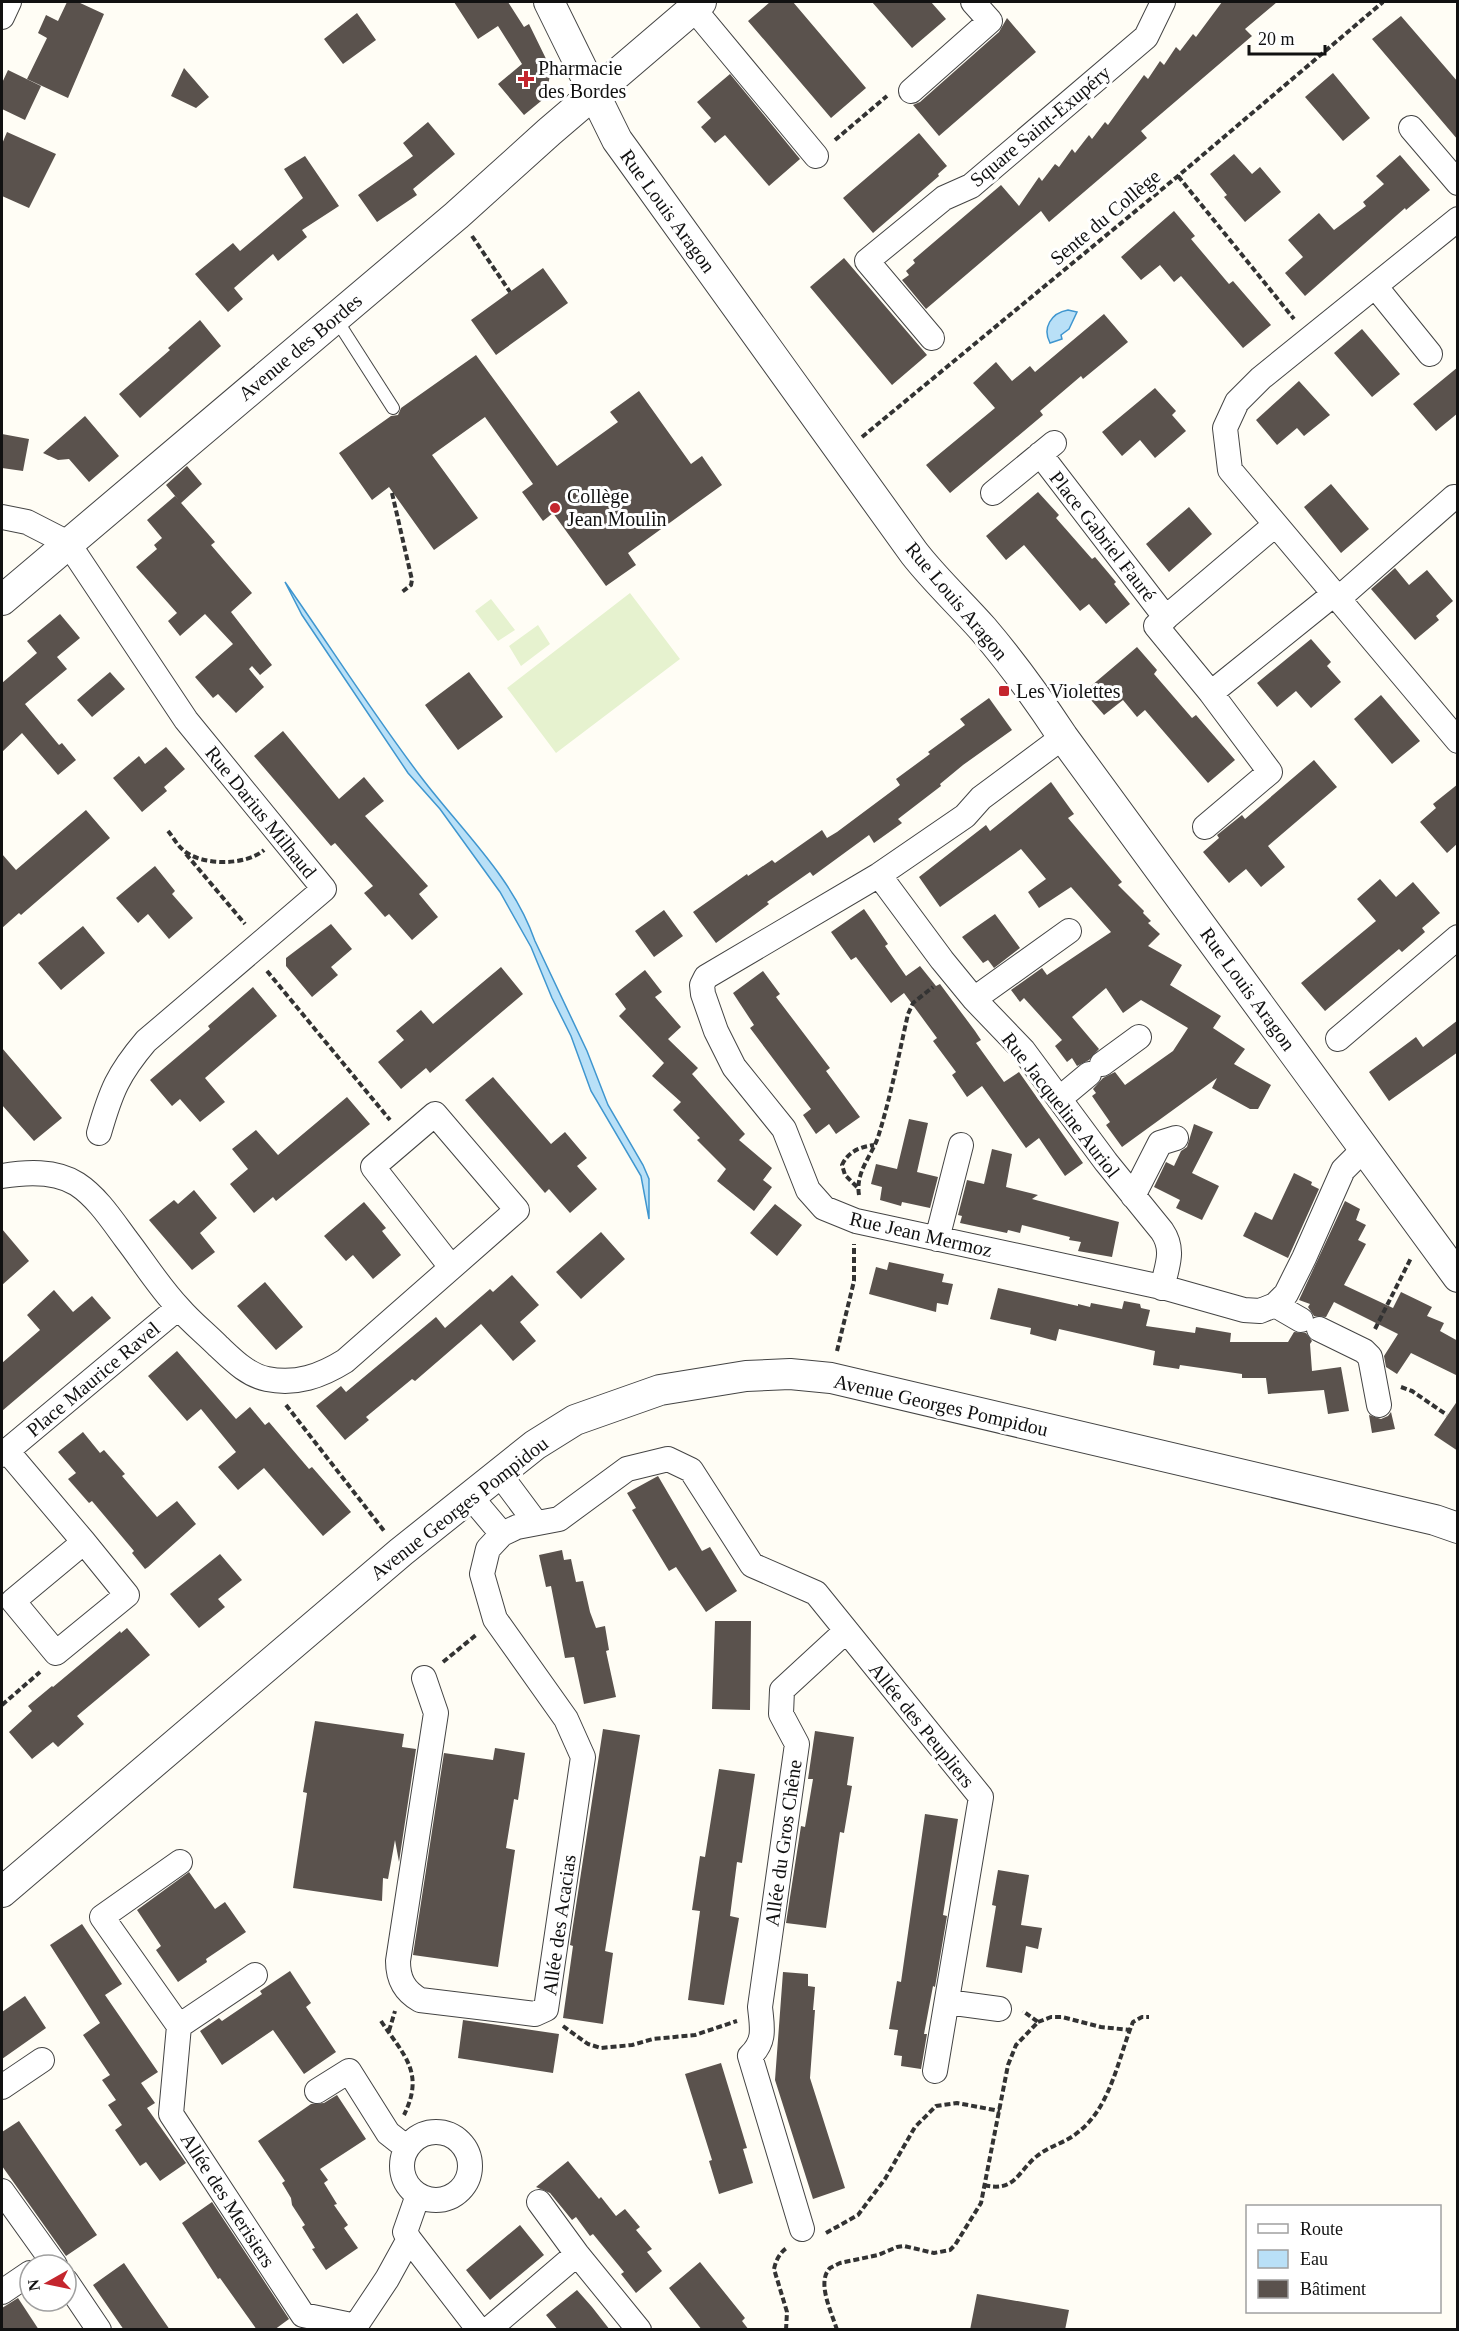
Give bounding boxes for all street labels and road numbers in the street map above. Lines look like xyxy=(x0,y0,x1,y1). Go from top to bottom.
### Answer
street label: Square Saint-Exupéry xyxy=(965,61,1115,192)
street label: Rue Louis Aragon xyxy=(615,145,720,277)
street label: Sente du Collège xyxy=(1046,165,1165,270)
street label: Avenue des Bordes xyxy=(234,289,366,405)
street label: Place Gabriel Fauré xyxy=(1045,467,1161,605)
street label: Rue Louis Aragon xyxy=(901,538,1013,665)
street label: Rue Darius Milhaud xyxy=(201,742,321,882)
street label: Rue Louis Aragon xyxy=(1195,923,1300,1055)
street label: Rue Jacqueline Auriol xyxy=(997,1028,1125,1183)
street label: Rue Jean Mermoz xyxy=(848,1207,994,1261)
street label: Place Maurice Ravel xyxy=(22,1317,164,1441)
street label: Avenue Georges Pompidou xyxy=(831,1370,1050,1441)
street label: Avenue Georges Pompidou xyxy=(366,1432,553,1585)
street label: Allée des Peupliers xyxy=(864,1658,979,1793)
street label: Allée du Gros Chêne xyxy=(760,1758,806,1928)
street label: Allée des Acacias xyxy=(538,1853,580,1997)
street label: Allée des Merisiers xyxy=(176,2129,280,2271)

